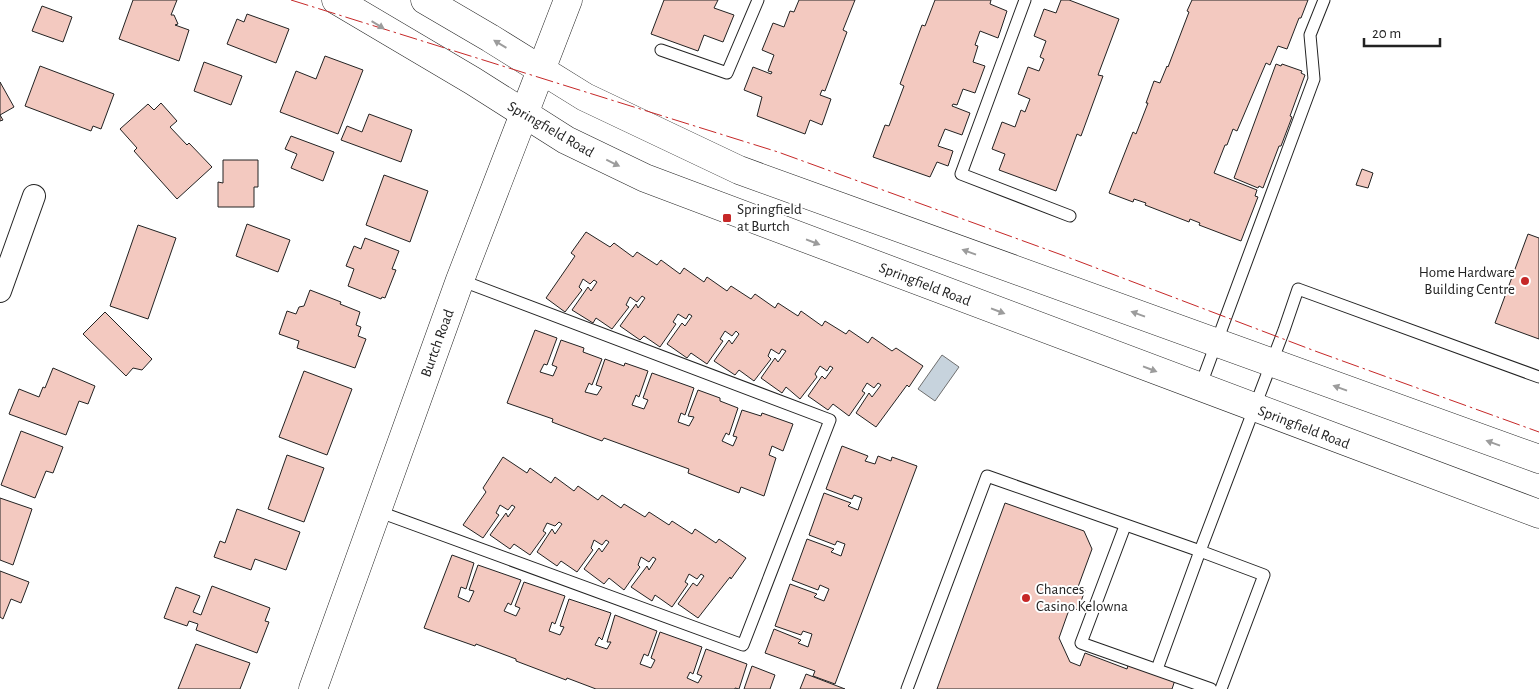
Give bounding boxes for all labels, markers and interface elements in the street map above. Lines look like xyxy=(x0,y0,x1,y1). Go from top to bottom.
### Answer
scale bar xyxy=(1364,15,1440,47)
one-way arrow xyxy=(371,20,384,29)
text: 20 m xyxy=(1372,26,1401,41)
one-way arrow xyxy=(494,40,507,49)
street label: Springfield Road xyxy=(505,99,597,160)
one-way arrow xyxy=(606,159,620,167)
place label: Springfield at Burtch xyxy=(737,202,802,234)
marker: Springfield at Burtch xyxy=(721,212,733,224)
one-way arrow xyxy=(806,238,821,246)
one-way arrow xyxy=(961,248,976,256)
street label: Springfield Road xyxy=(877,260,973,309)
place label: Home Hardware Building Centre xyxy=(1419,265,1515,297)
marker: Home Hardware Building Centre xyxy=(1519,275,1531,287)
street label: Burtch Road xyxy=(418,307,457,379)
one-way arrow xyxy=(990,308,1005,316)
one-way arrow xyxy=(1131,310,1146,317)
one-way arrow xyxy=(1142,366,1157,373)
one-way arrow xyxy=(1332,383,1347,391)
street label: Springfield Road xyxy=(1256,403,1352,452)
one-way arrow xyxy=(1485,439,1500,447)
place label: Chances Casino Kelowna xyxy=(1036,582,1128,614)
marker: Chances Casino Kelowna xyxy=(1020,592,1032,604)

